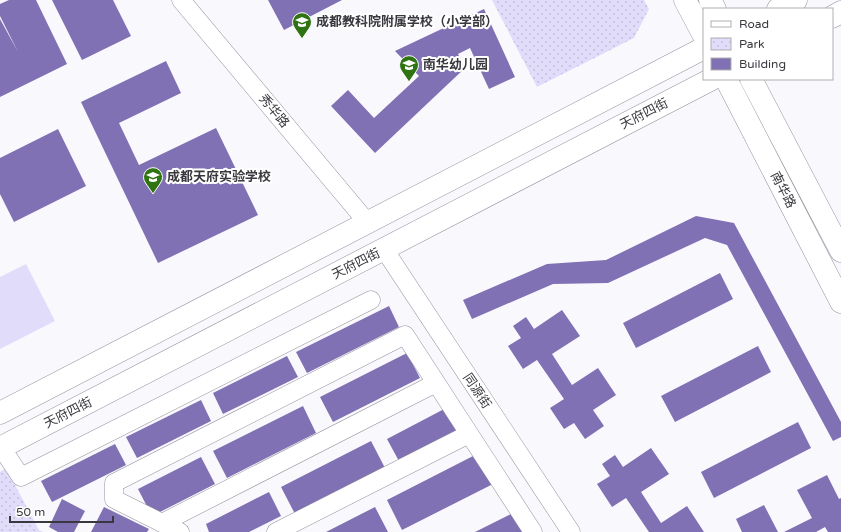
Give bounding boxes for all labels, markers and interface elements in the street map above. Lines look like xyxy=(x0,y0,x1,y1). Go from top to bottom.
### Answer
legend xyxy=(703,8,833,80)
school or university icon: 成都教科院附属学校（小学部） xyxy=(291,11,313,39)
place label: 成都教科院附属学校（小学部） xyxy=(316,14,498,30)
text: Road xyxy=(739,17,769,31)
text: Park xyxy=(739,37,765,51)
school or university icon: 南华幼儿园 xyxy=(398,54,420,82)
place label: 南华幼儿园 xyxy=(423,57,488,73)
text: Building xyxy=(739,57,786,71)
street label: 秀华路 xyxy=(255,91,293,131)
street label: 天府四街 xyxy=(617,95,671,133)
school or university icon: 成都天府实验学校 xyxy=(142,166,164,194)
place label: 成都天府实验学校 xyxy=(167,169,271,185)
street label: 南华路 xyxy=(767,169,799,211)
street label: 天府四街 xyxy=(329,245,383,283)
street label: 同源街 xyxy=(459,370,495,412)
street label: 天府四街 xyxy=(41,394,95,432)
scale bar xyxy=(10,498,113,524)
text: 50 m xyxy=(16,505,45,519)

